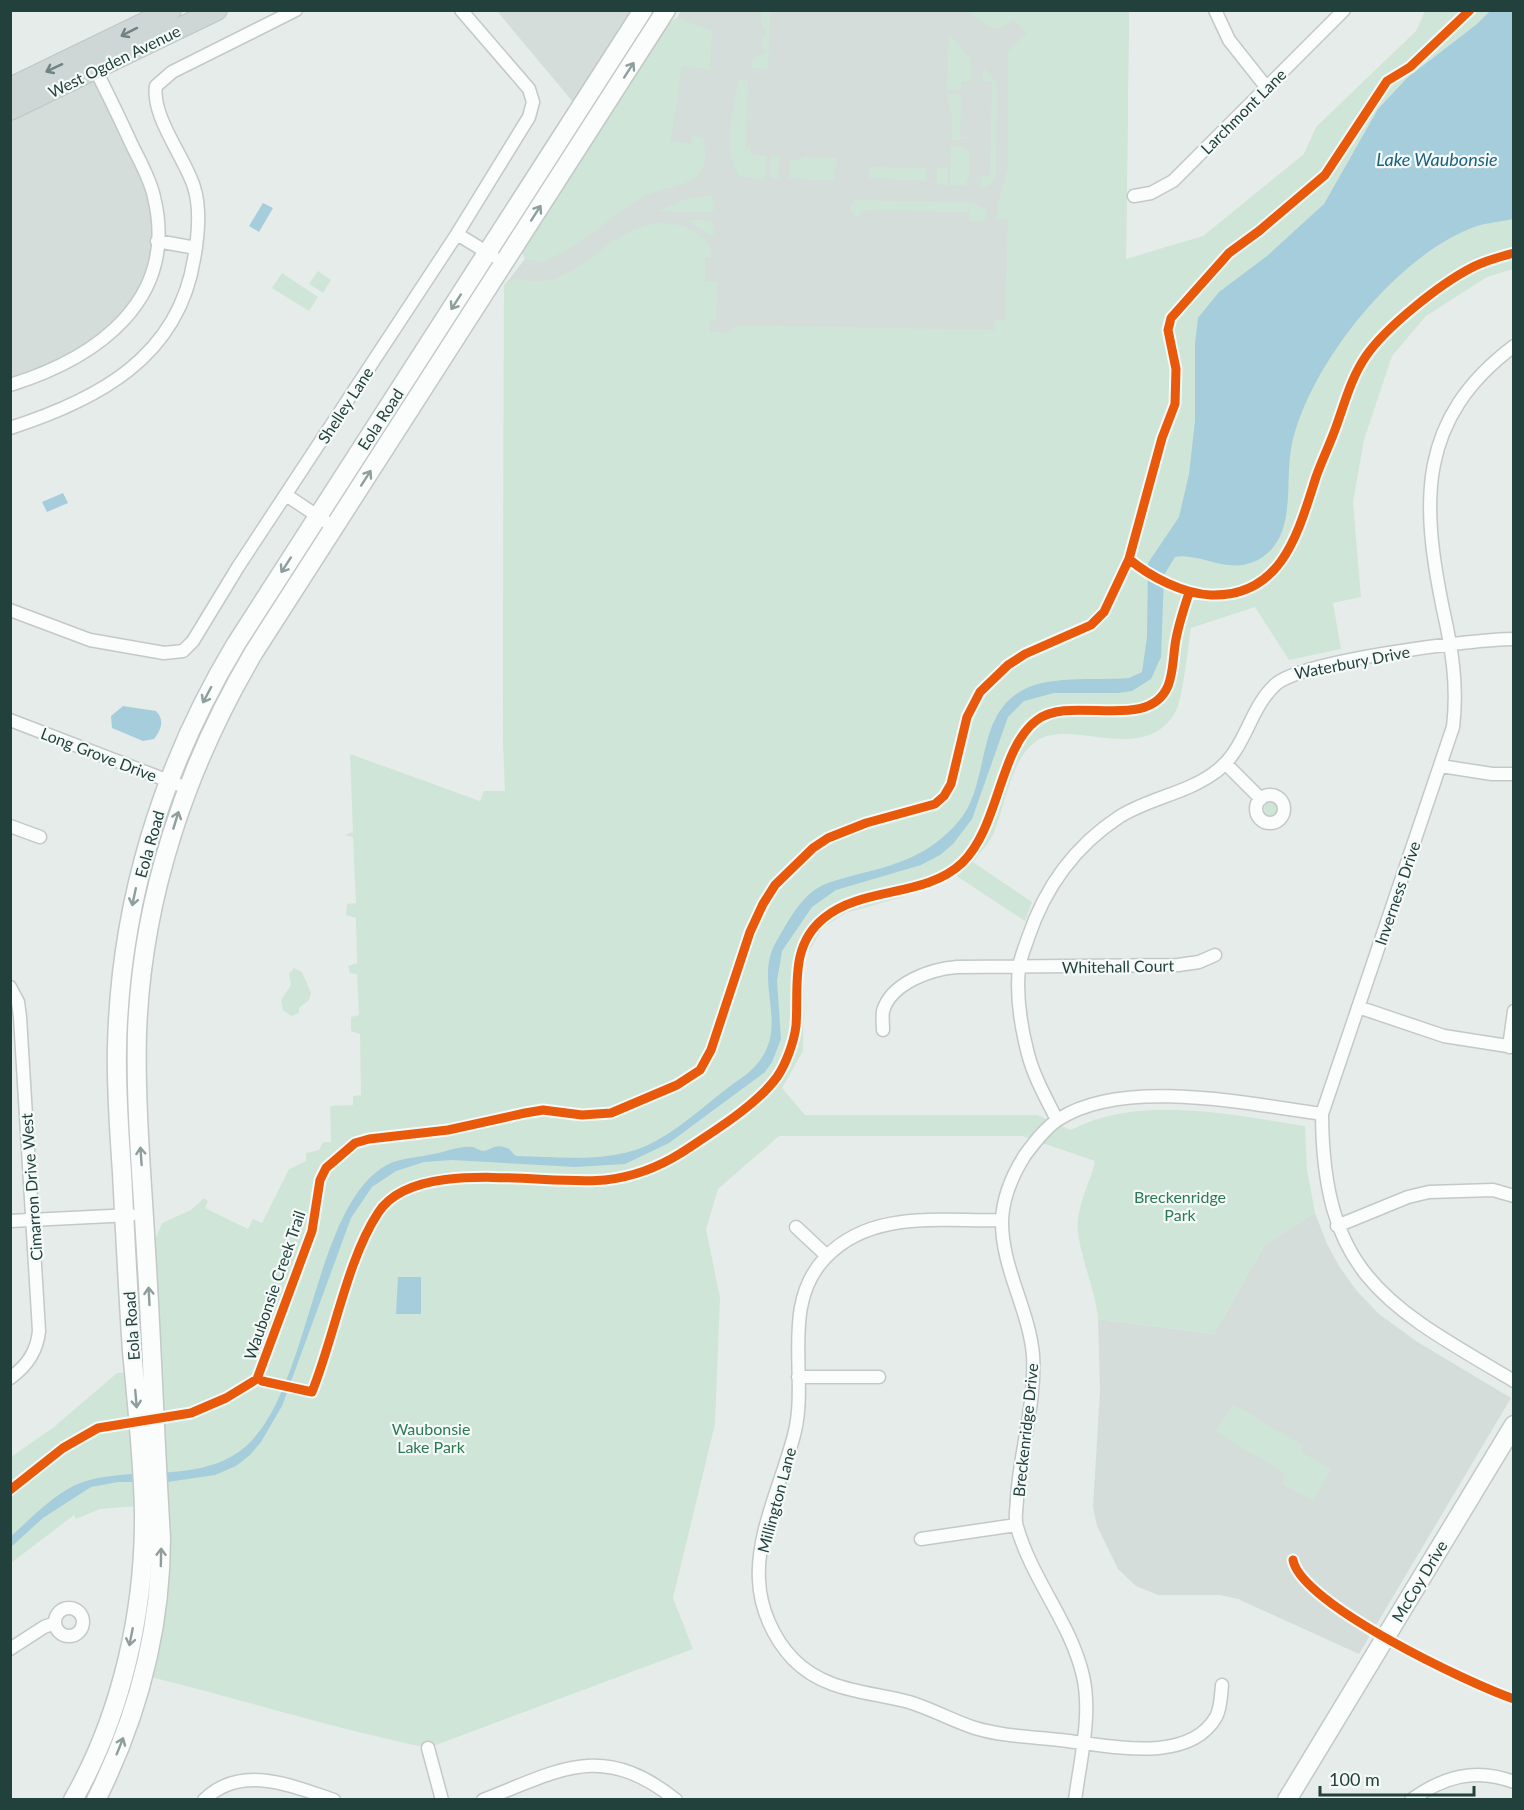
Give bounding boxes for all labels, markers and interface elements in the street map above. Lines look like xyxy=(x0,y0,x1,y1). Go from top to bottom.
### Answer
street label: West Ogden Avenue xyxy=(45,21,183,101)
one-way arrow xyxy=(120,26,138,38)
one-way arrow xyxy=(623,62,635,79)
one-way arrow xyxy=(45,63,63,75)
street label: Larchmont Lane xyxy=(1196,64,1290,158)
water label: Lake Waubonsie xyxy=(1376,148,1498,170)
one-way arrow xyxy=(531,205,543,222)
one-way arrow xyxy=(450,293,462,310)
street label: Shelley Lane xyxy=(313,363,377,447)
street label: Eola Road xyxy=(353,385,407,453)
one-way arrow xyxy=(360,470,372,487)
one-way arrow xyxy=(280,556,292,573)
street label: Waterbury Drive xyxy=(1293,641,1411,683)
one-way arrow xyxy=(201,686,213,703)
street label: Long Grove Drive xyxy=(38,723,160,785)
street label: Eola Road xyxy=(130,808,168,880)
one-way arrow xyxy=(171,811,182,830)
street label: Inverness Drive xyxy=(1370,838,1424,948)
one-way arrow xyxy=(128,887,139,907)
street label: Whitehall Court xyxy=(1062,956,1174,976)
street label: Cimarron Drive West xyxy=(16,1112,46,1261)
one-way arrow xyxy=(135,1146,146,1166)
park label: Breckenridge Park xyxy=(1134,1187,1226,1224)
street label: Waubonsie Creek Trail xyxy=(240,1208,308,1362)
one-way arrow xyxy=(143,1286,154,1306)
street label: Eola Road xyxy=(119,1291,143,1361)
street label: Breckenridge Drive xyxy=(1009,1362,1041,1498)
one-way arrow xyxy=(131,1389,142,1409)
park label: Waubonsie Lake Park xyxy=(392,1419,470,1456)
street label: Millington Lane xyxy=(753,1445,799,1555)
street label: McCoy Drive xyxy=(1387,1537,1451,1625)
one-way arrow xyxy=(155,1547,167,1567)
one-way arrow xyxy=(125,1626,136,1646)
one-way arrow xyxy=(115,1738,126,1756)
scale bar xyxy=(1320,1759,1474,1797)
text: 100 m xyxy=(1329,1768,1380,1790)

